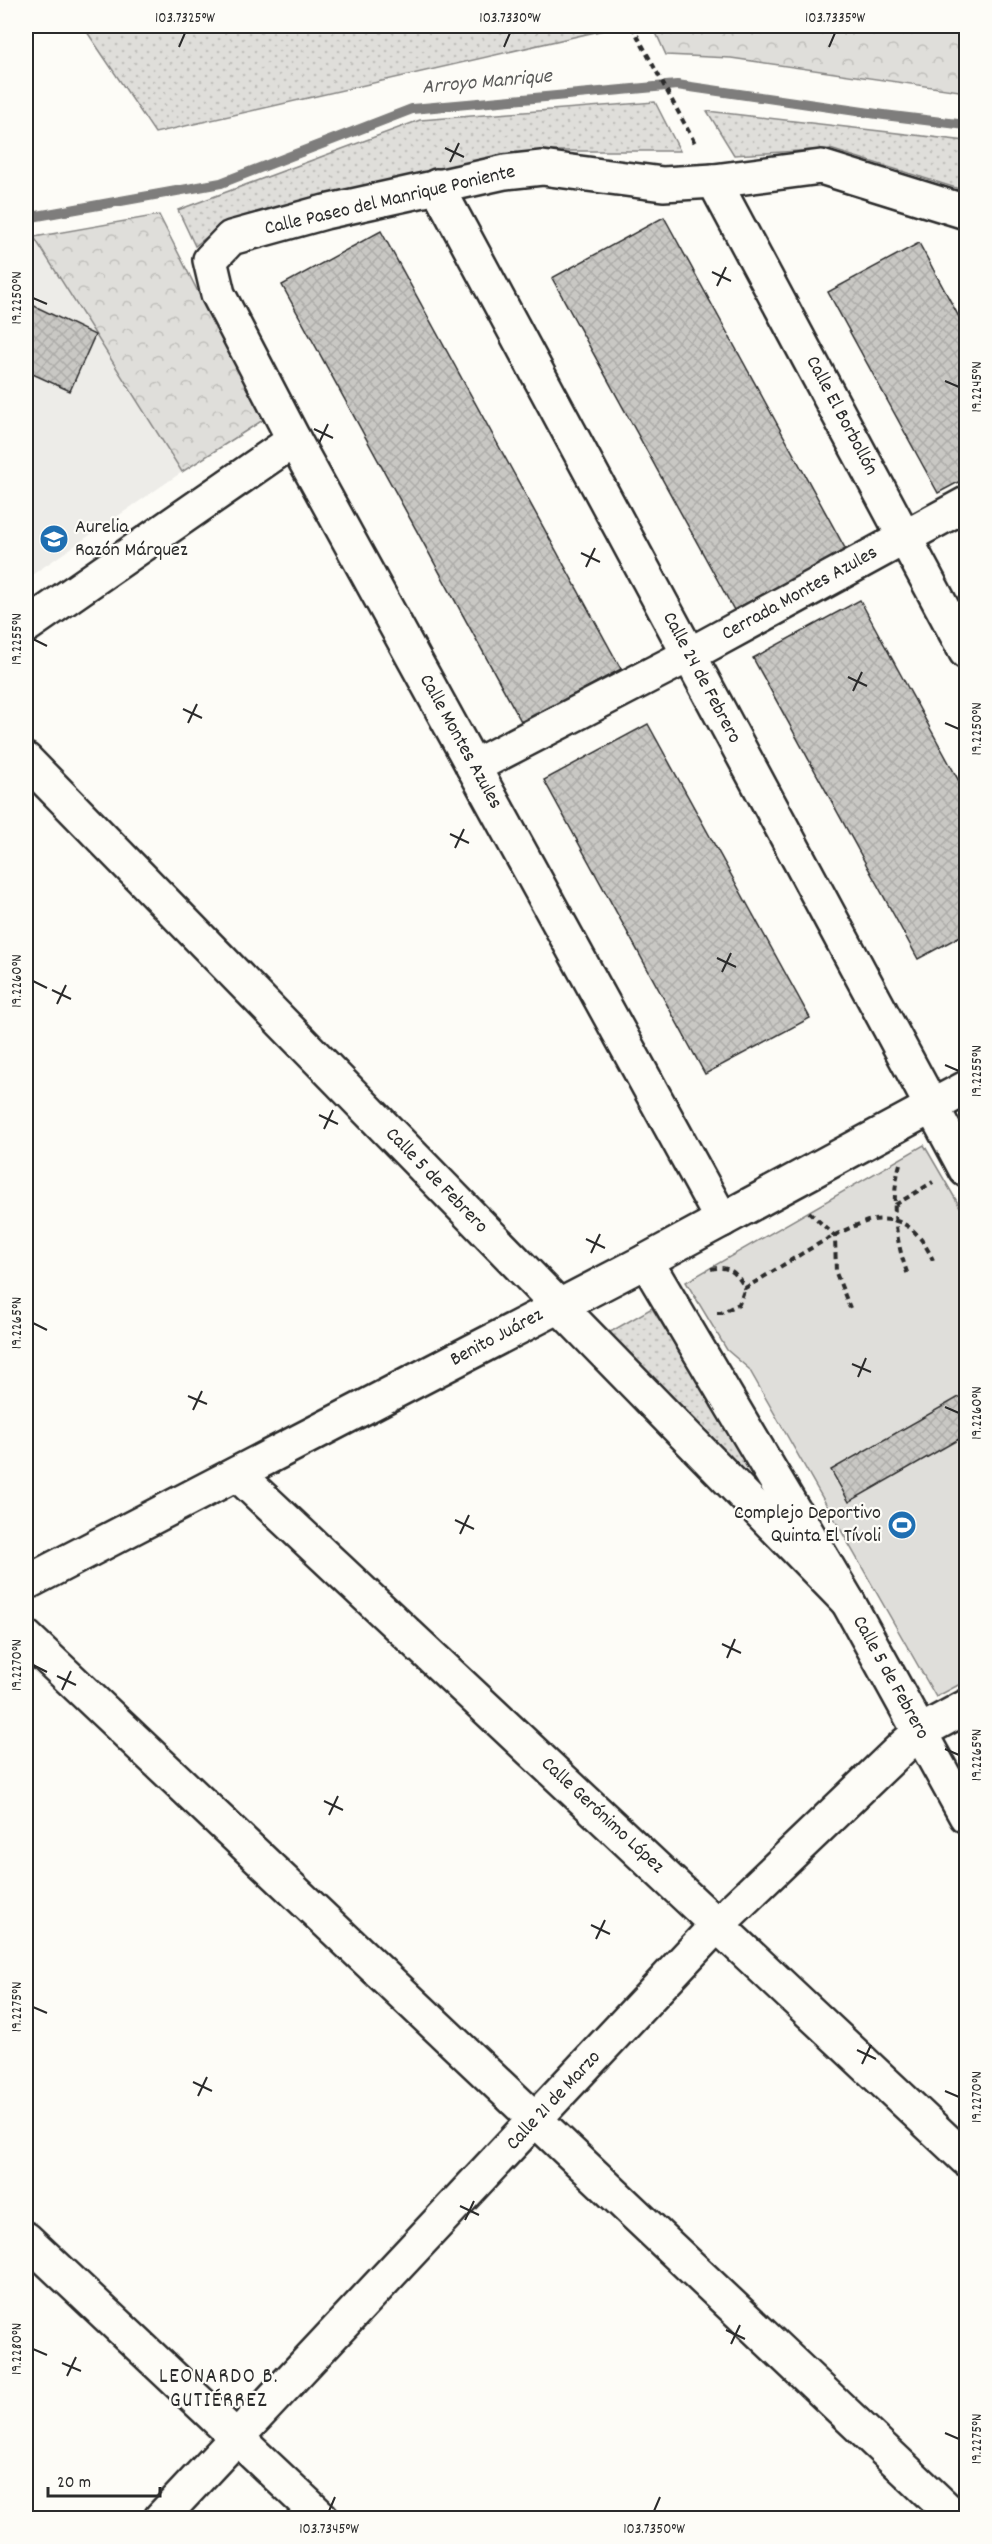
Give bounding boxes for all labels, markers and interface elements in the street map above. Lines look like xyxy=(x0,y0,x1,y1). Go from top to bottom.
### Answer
text: 103.7325°W xyxy=(155,8,215,30)
text: 103.7330°W xyxy=(479,8,541,30)
text: 103.7335°W xyxy=(805,8,865,30)
water label: Arroyo Manrique xyxy=(421,62,555,104)
street label: Calle Paseo del Manrique Poniente xyxy=(262,158,518,243)
text: 19.2250°N xyxy=(7,271,29,325)
street label: Calle El Borbollón xyxy=(798,351,884,481)
text: 19.2245°N xyxy=(967,361,989,413)
place label: Aurelia Razón Márquez xyxy=(75,514,188,565)
school or university icon: Aurelia Razón Márquez xyxy=(38,523,70,555)
street label: Cerrada Montes Azules xyxy=(717,539,883,649)
street label: Calle 24 de Febrero xyxy=(654,607,748,749)
text: 19.2255°N xyxy=(7,613,29,665)
street label: Calle Montes Azules xyxy=(411,669,509,815)
text: 19.2250°N xyxy=(967,702,989,756)
text: 19.2260°N xyxy=(7,954,29,1008)
text: 19.2255°N xyxy=(967,1045,989,1097)
street label: Calle 5 de Febrero xyxy=(378,1122,494,1240)
text: 19.2265°N xyxy=(7,1297,29,1349)
street label: Benito Juárez xyxy=(446,1302,549,1374)
text: 19.2260°N xyxy=(967,1386,989,1440)
place label: Complejo Deportivo Quinta El Tívoli xyxy=(734,1500,881,1551)
sports icon: Complejo Deportivo Quinta El Tívoli xyxy=(886,1509,918,1541)
street label: Calle 5 de Febrero xyxy=(844,1611,936,1745)
text: 19.2270°N xyxy=(7,1639,29,1691)
text: 19.2265°N xyxy=(967,1729,989,1781)
street label: Calle Gerónimo López xyxy=(534,1751,670,1881)
text: 19.2275°N xyxy=(7,1982,29,2032)
street label: Calle 21 de Marzo xyxy=(500,2045,608,2157)
text: 19.2270°N xyxy=(967,2071,989,2123)
text: 19.2280°N xyxy=(7,2323,29,2375)
district label: LEONARDO B. GUTIÉRREZ xyxy=(159,2363,279,2417)
text: 19.2275°N xyxy=(967,2414,989,2464)
scale bar xyxy=(48,2460,160,2498)
text: 20 m xyxy=(57,2471,91,2496)
text: 103.7345°W xyxy=(299,2519,359,2541)
text: 103.7350°W xyxy=(623,2519,685,2541)

